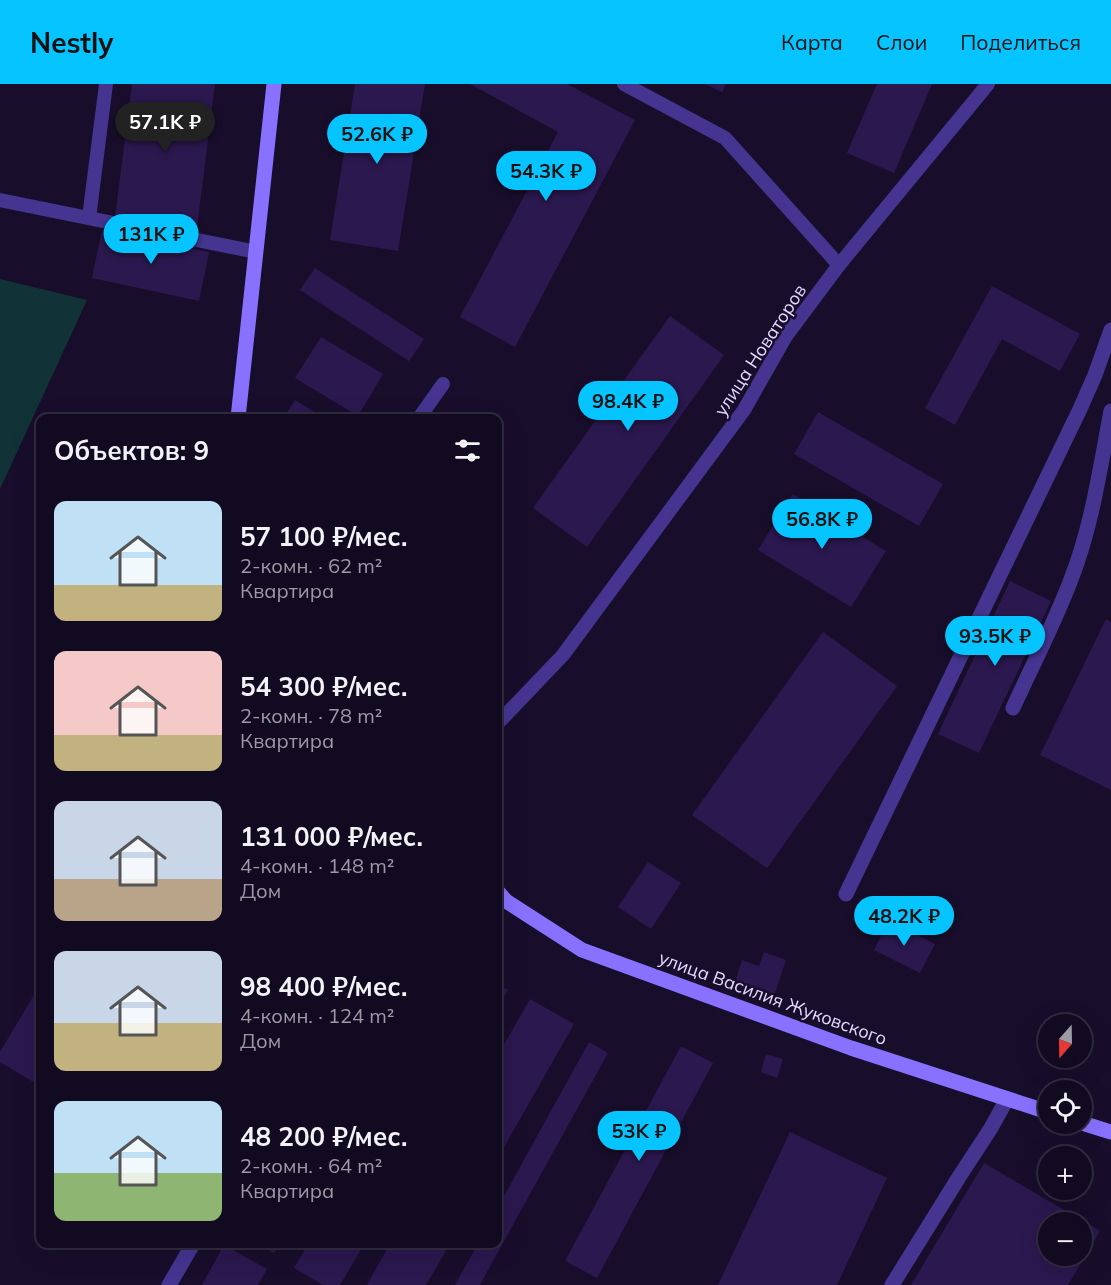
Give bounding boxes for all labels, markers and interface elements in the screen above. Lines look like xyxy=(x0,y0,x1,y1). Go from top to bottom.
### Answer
text: Nestly xyxy=(30,25,114,60)
text: Карта xyxy=(781,29,843,55)
text: Слои xyxy=(876,29,927,55)
text: Поделиться xyxy=(960,29,1081,55)
pin: 57.1K ₽ xyxy=(110,102,220,153)
text: 57.1K ₽ xyxy=(129,109,201,134)
pin: 52.6K ₽ xyxy=(322,114,432,165)
text: 52.6K ₽ xyxy=(341,121,413,146)
pin: 54.3K ₽ xyxy=(491,151,601,202)
text: 54.3K ₽ xyxy=(510,158,582,183)
pin: 131K ₽ xyxy=(102,214,200,265)
text: 131K ₽ xyxy=(118,221,184,246)
street label: улица Новаторов xyxy=(709,280,811,420)
pin: 98.4K ₽ xyxy=(573,381,683,432)
text: 98.4K ₽ xyxy=(592,388,664,413)
text: Объектов: 9 xyxy=(54,434,209,467)
icon: filters xyxy=(451,434,484,467)
pin: 56.8K ₽ xyxy=(767,499,877,550)
text: 56.8K ₽ xyxy=(786,506,858,531)
text: 57 100 ₽/мес. xyxy=(240,520,407,553)
icon: home xyxy=(102,525,174,597)
text: 2-комн. · 62 m² xyxy=(240,553,382,578)
text: Квартира xyxy=(240,578,334,603)
pin: 93.5K ₽ xyxy=(940,616,1050,667)
text: 93.5K ₽ xyxy=(959,623,1031,648)
text: 54 300 ₽/мес. xyxy=(240,670,407,703)
icon: home xyxy=(102,675,174,747)
text: 2-комн. · 78 m² xyxy=(240,703,382,728)
text: Квартира xyxy=(240,728,334,753)
text: 131 000 ₽/мес. xyxy=(240,820,423,853)
icon: home xyxy=(102,825,174,897)
text: 4-комн. · 148 m² xyxy=(240,853,394,878)
text: Дом xyxy=(240,878,281,903)
pin: 48.2K ₽ xyxy=(849,896,959,947)
text: 48.2K ₽ xyxy=(868,903,940,928)
street label: улица Василия Жуковского xyxy=(656,946,890,1050)
text: 98 400 ₽/мес. xyxy=(240,970,407,1003)
icon: home xyxy=(102,975,174,1047)
text: 4-комн. · 124 m² xyxy=(240,1003,394,1028)
north arrow xyxy=(1038,1014,1092,1068)
map controls xyxy=(1038,1014,1092,1266)
text: Дом xyxy=(240,1028,281,1053)
button: locate xyxy=(1038,1080,1092,1134)
pin: 53K ₽ xyxy=(597,1111,681,1162)
text: 53K ₽ xyxy=(612,1118,666,1143)
text: 48 200 ₽/мес. xyxy=(240,1120,407,1153)
icon: home xyxy=(102,1125,174,1197)
button: + xyxy=(1038,1146,1092,1200)
text: 2-комн. · 64 m² xyxy=(240,1153,382,1178)
text: Квартира xyxy=(240,1178,334,1203)
button: − xyxy=(1038,1212,1092,1266)

